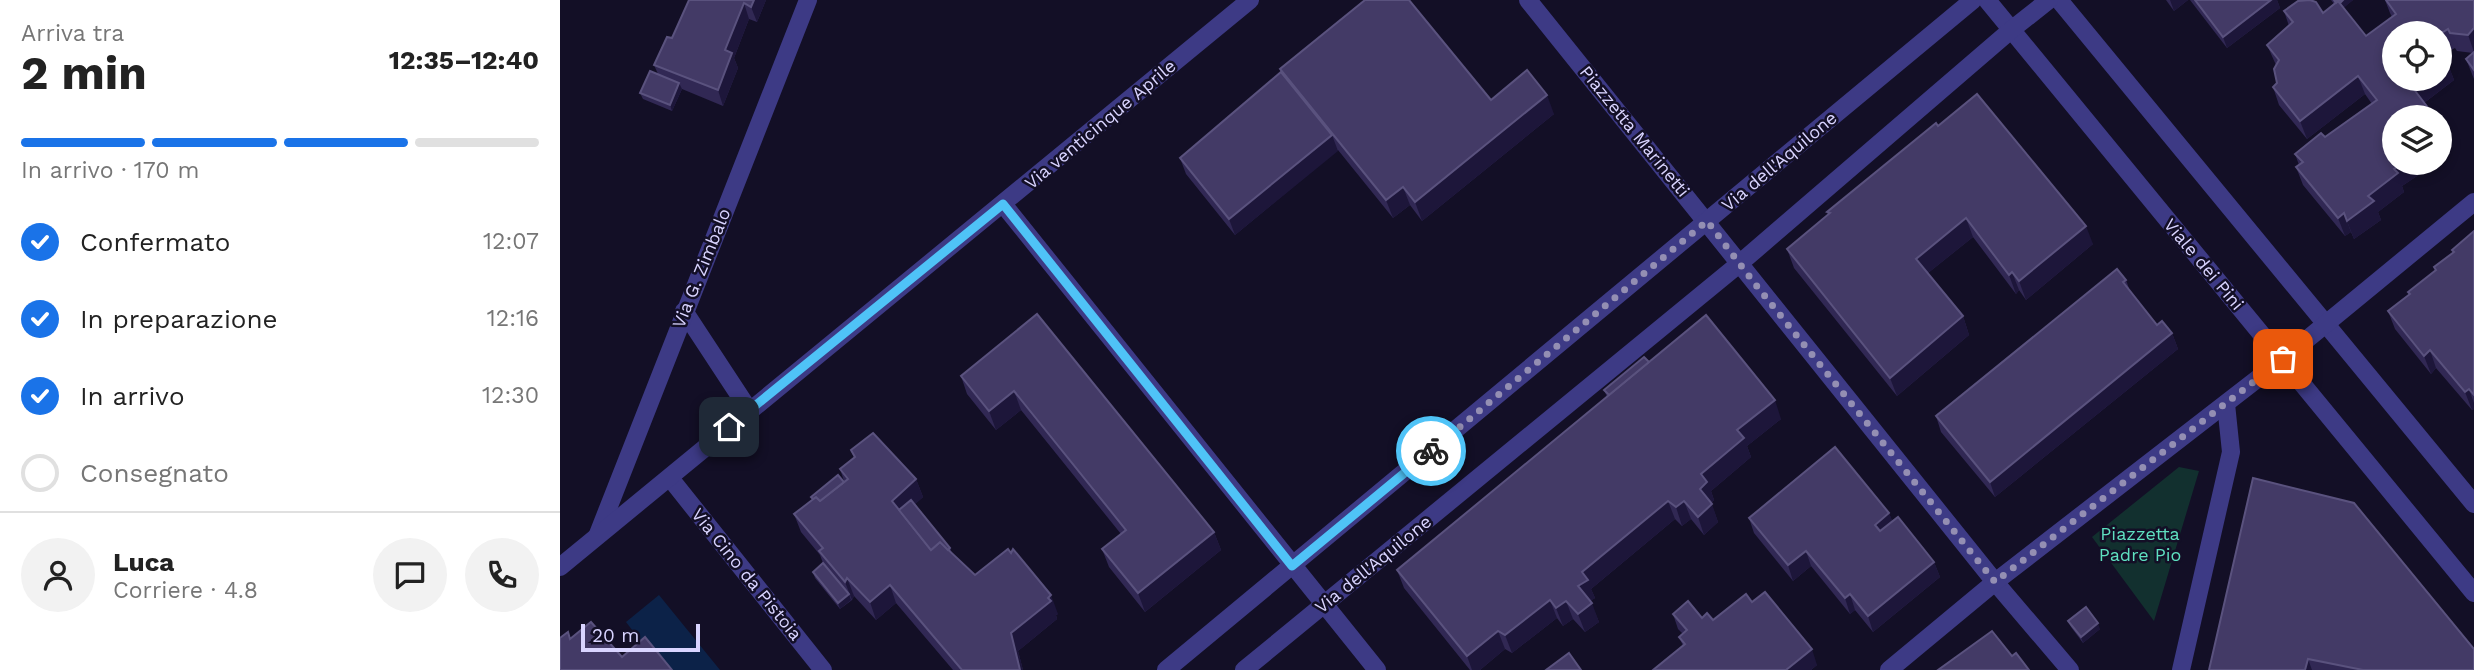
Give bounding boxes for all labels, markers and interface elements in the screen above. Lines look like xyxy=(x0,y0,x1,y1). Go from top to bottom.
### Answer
text: Arriva tra xyxy=(21,20,124,47)
map controls xyxy=(2382,21,2452,175)
button: locate xyxy=(2382,21,2452,91)
text: 12:35–12:40 xyxy=(389,45,539,75)
text: 2 min xyxy=(21,46,147,100)
street label: Via venticinque Aprile xyxy=(1020,55,1180,193)
street label: Piazzetta Marinetti xyxy=(1576,61,1694,201)
button: layers xyxy=(2382,105,2452,175)
street label: Via dell'Aquilone xyxy=(1717,107,1841,215)
text: In arrivo · 170 m xyxy=(21,157,199,184)
street label: Via G. Zimbalo xyxy=(667,205,735,331)
street label: Viale dei Pini xyxy=(2160,214,2248,314)
icon: check xyxy=(21,223,59,261)
text: Confermato xyxy=(80,227,230,257)
text: 12:07 xyxy=(483,228,539,255)
icon: check xyxy=(21,300,59,338)
text: In preparazione xyxy=(80,304,278,334)
text: 12:16 xyxy=(487,305,539,332)
pin xyxy=(2253,329,2313,389)
icon: bag xyxy=(2264,340,2302,378)
icon: check xyxy=(21,377,59,415)
text: In arrivo xyxy=(80,381,185,411)
text: 12:30 xyxy=(482,382,539,409)
pin xyxy=(699,397,759,457)
icon: home xyxy=(710,408,748,446)
courier xyxy=(1396,416,1466,486)
icon: bike xyxy=(1412,432,1450,470)
text: Consegnato xyxy=(80,458,229,488)
street label: Via Cino da Pistoia xyxy=(687,504,807,644)
street label: Via dell'Aquilone xyxy=(1311,511,1435,617)
park label: Piazzetta Padre Pio xyxy=(2099,523,2181,565)
button: person xyxy=(21,538,95,612)
button: chat xyxy=(373,538,447,612)
button: phone xyxy=(465,538,539,612)
text: Luca xyxy=(113,547,174,577)
text: Corriere · 4.8 xyxy=(113,577,258,604)
scale bar xyxy=(581,621,700,653)
text: 20 m xyxy=(592,624,639,647)

